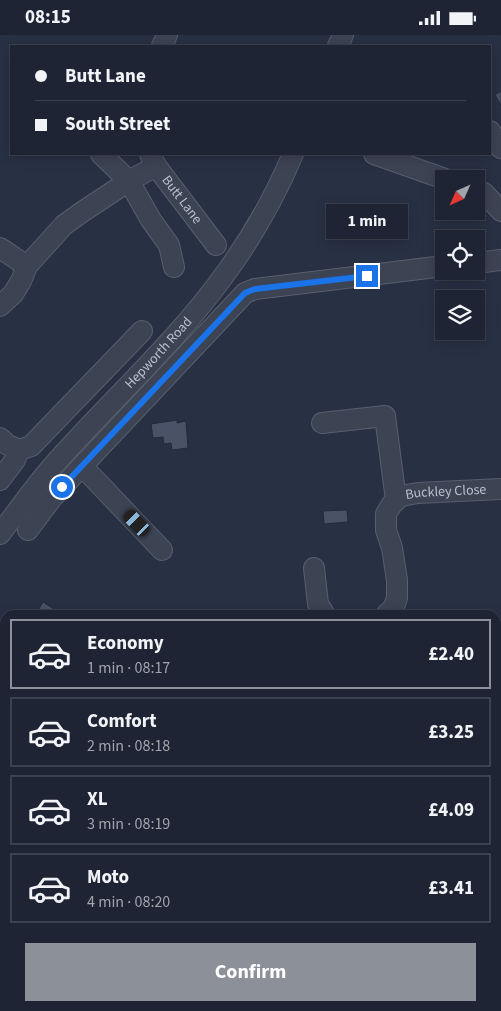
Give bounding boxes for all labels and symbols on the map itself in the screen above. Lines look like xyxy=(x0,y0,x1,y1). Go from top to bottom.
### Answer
north arrow xyxy=(435,170,485,220)
street label: Butt Lane xyxy=(157,171,207,228)
callout: 1 min xyxy=(326,203,408,239)
route end xyxy=(356,265,378,287)
street label: Hepworth Road xyxy=(120,313,197,393)
route start xyxy=(51,476,73,498)
street label: Buckley Close xyxy=(404,480,487,505)
car xyxy=(121,507,152,539)

